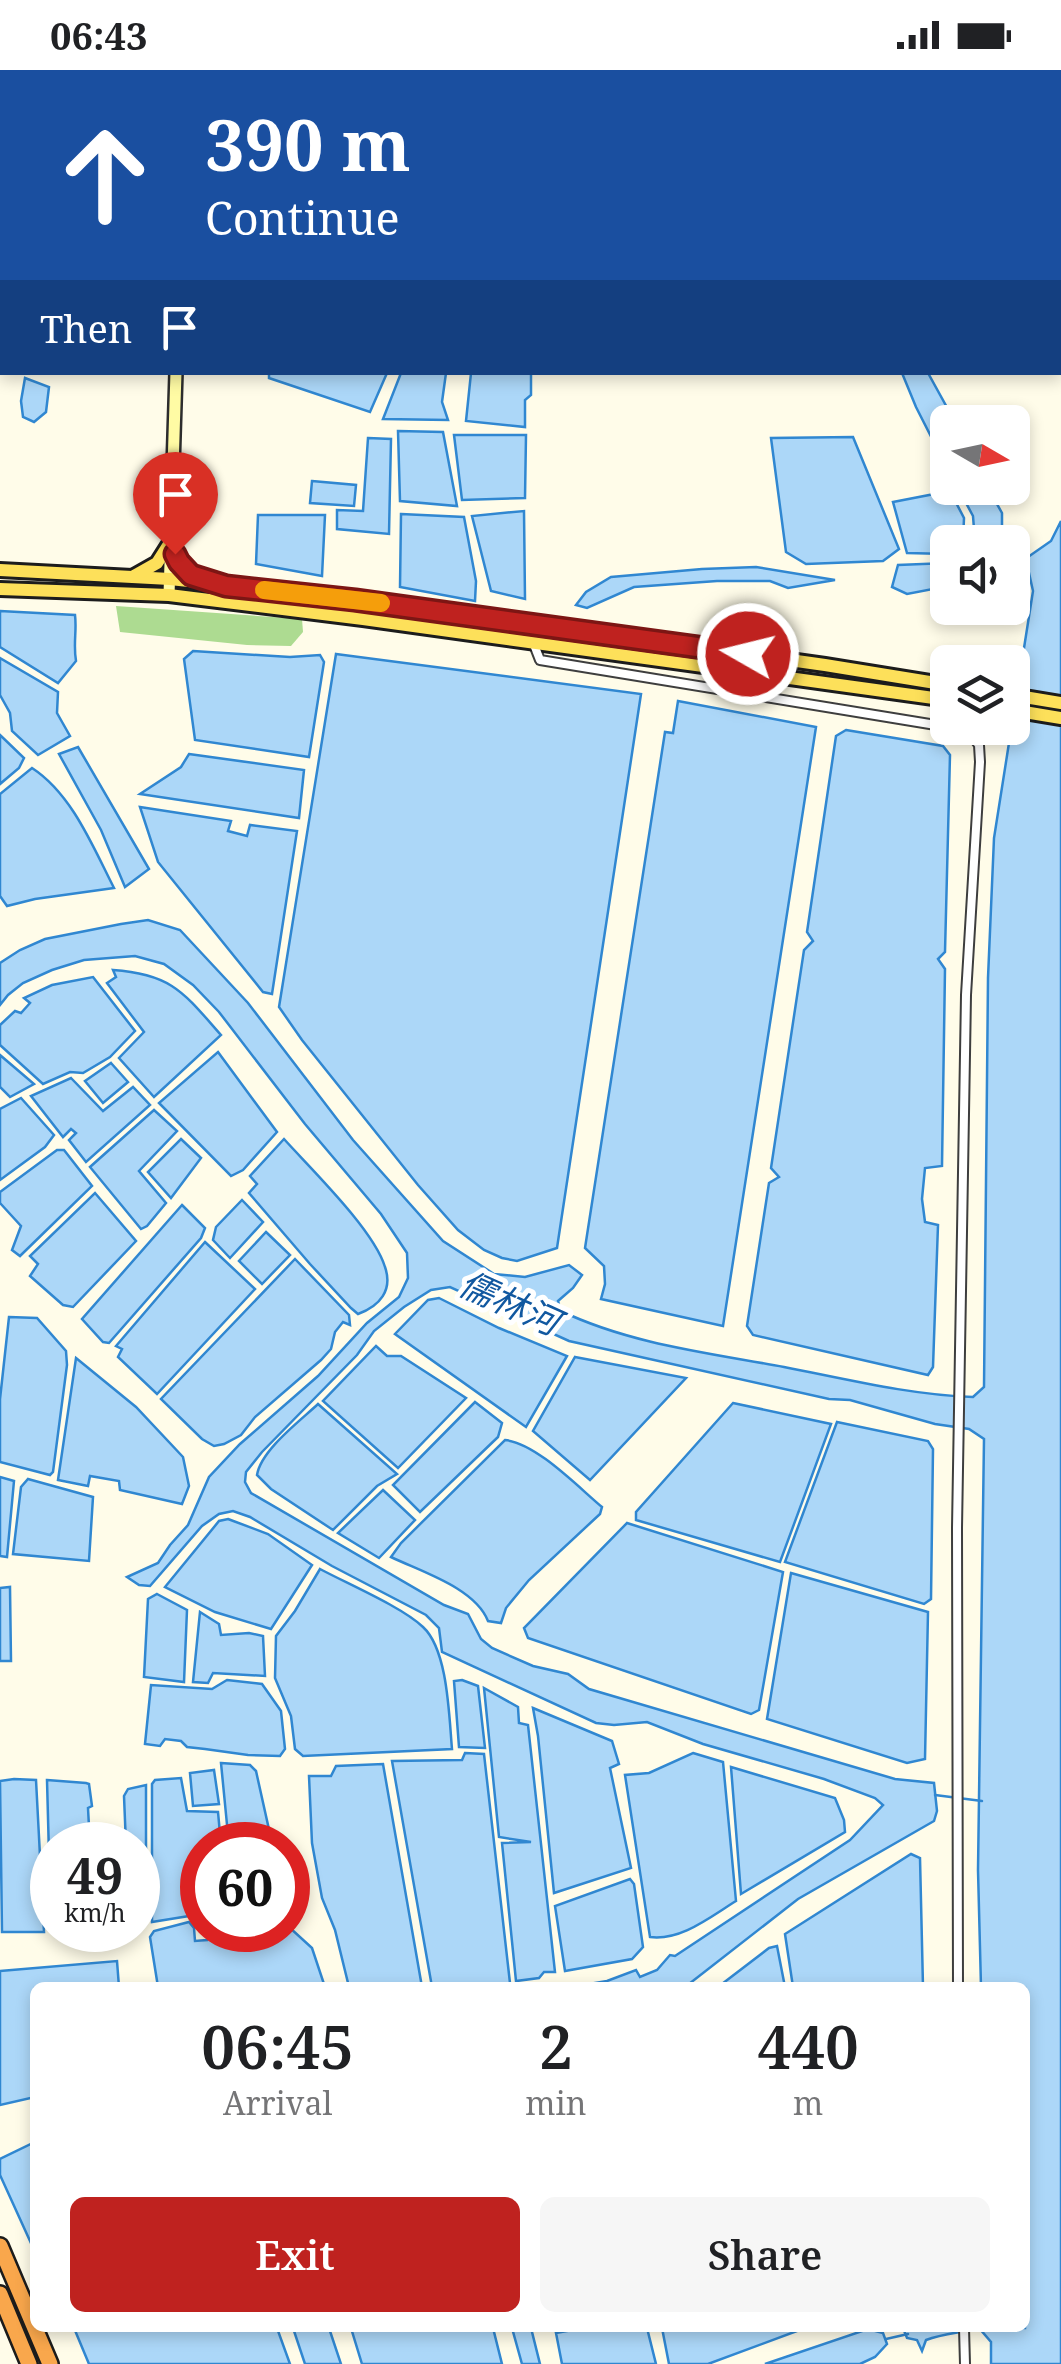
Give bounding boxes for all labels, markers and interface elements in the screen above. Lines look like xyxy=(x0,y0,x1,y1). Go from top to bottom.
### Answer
text: 06:43 xyxy=(50,9,147,61)
text: 390 m xyxy=(205,96,411,192)
icon: ahead xyxy=(40,110,170,240)
text: Continue xyxy=(205,187,400,248)
icon: arrive xyxy=(152,300,207,355)
text: Then xyxy=(40,302,132,354)
north arrow xyxy=(930,405,1030,505)
map controls xyxy=(930,405,1030,745)
pin xyxy=(133,452,218,555)
icon: arrive xyxy=(148,467,203,522)
button: sound xyxy=(930,525,1030,625)
position arrow xyxy=(696,602,800,706)
button: layers xyxy=(930,645,1030,745)
water label: 儒林河 xyxy=(452,1259,573,1347)
speed limit sign: 60 xyxy=(180,1822,310,1952)
text: 49 xyxy=(67,1841,123,1909)
text: km/h xyxy=(64,1895,126,1929)
text: 06:45 xyxy=(201,2005,354,2087)
text: 2 xyxy=(539,2005,573,2087)
text: 440 xyxy=(758,2005,859,2087)
text: Arrival xyxy=(223,2081,332,2124)
text: min xyxy=(525,2081,586,2124)
text: m xyxy=(793,2081,823,2124)
button: Exit xyxy=(70,2197,520,2312)
button: Share xyxy=(540,2197,990,2312)

